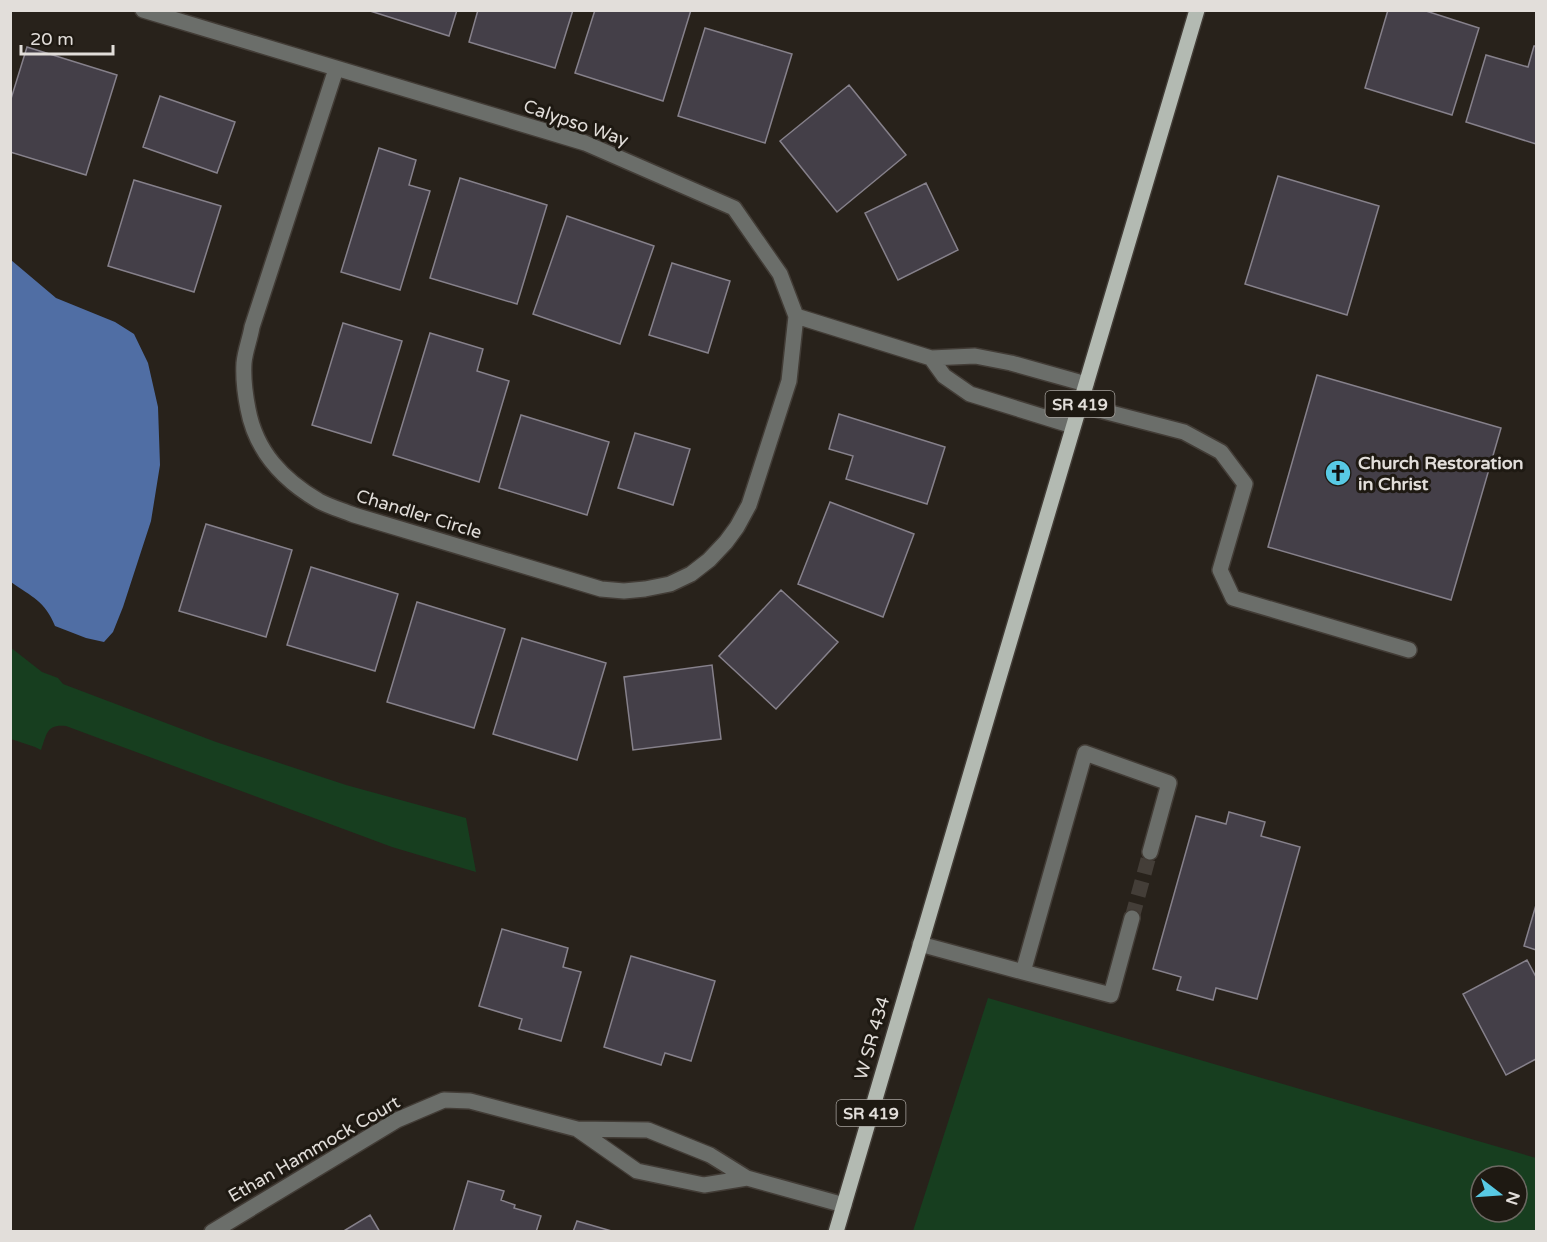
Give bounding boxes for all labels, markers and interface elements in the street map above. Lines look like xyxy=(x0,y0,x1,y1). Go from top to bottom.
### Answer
scale bar xyxy=(21,18,112,56)
text: 20 m xyxy=(30,28,74,50)
street label: Calypso Way xyxy=(521,95,632,151)
road number: SR 419 xyxy=(1046,391,1114,417)
place label: Church Restoration in Christ xyxy=(1358,452,1524,495)
church icon: Church Restoration in Christ xyxy=(1323,458,1353,488)
street label: Chandler Circle xyxy=(354,484,484,544)
street label: W SR 434 xyxy=(850,994,894,1082)
street label: Ethan Hammock Court xyxy=(224,1091,404,1207)
road number: SR 419 xyxy=(836,1100,906,1126)
north arrow xyxy=(1469,1164,1529,1224)
text: N xyxy=(1501,1189,1524,1207)

